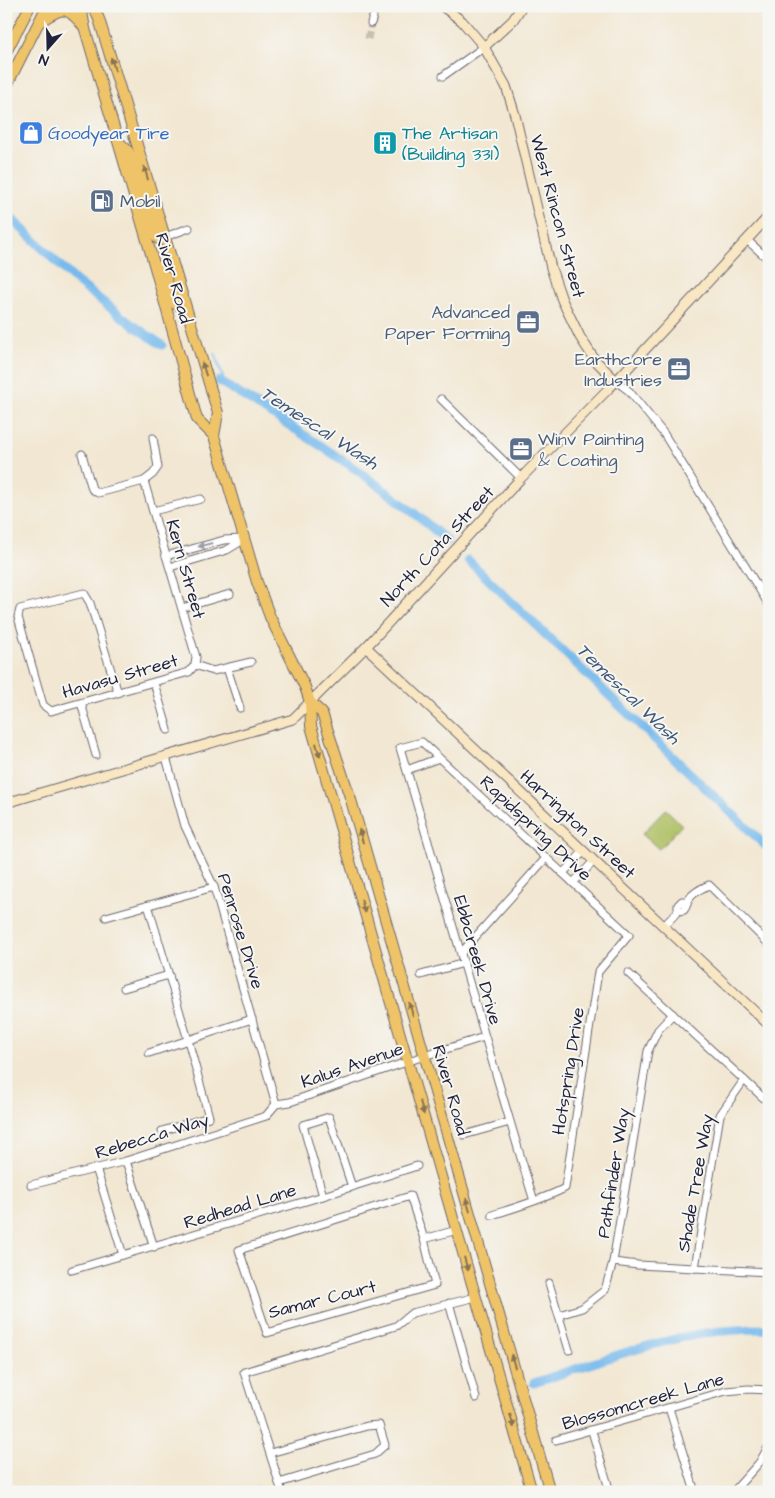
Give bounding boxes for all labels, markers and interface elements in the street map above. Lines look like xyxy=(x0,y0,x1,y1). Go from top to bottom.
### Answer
north arrow xyxy=(22,22,72,72)
text: N xyxy=(36,48,51,70)
one-way arrow xyxy=(108,57,116,72)
shop icon: Goodyear Tire xyxy=(18,120,44,146)
place label: Goodyear Tire xyxy=(48,121,170,147)
place label: The Artisan (Building 331) xyxy=(402,121,499,168)
building icon: The Artisan (Building 331) xyxy=(372,130,398,156)
street label: West Rincon Street xyxy=(524,132,592,301)
one-way arrow xyxy=(141,165,149,180)
fuel station icon: Mobil xyxy=(89,188,115,214)
place label: Mobil xyxy=(120,189,161,214)
street label: River Road xyxy=(149,230,198,326)
place label: Advanced Paper Forming xyxy=(385,300,510,347)
office icon: Advanced Paper Forming xyxy=(515,309,541,335)
place label: Earthcore Industries xyxy=(575,347,662,393)
office icon: Earthcore Industries xyxy=(666,356,692,382)
one-way arrow xyxy=(199,361,207,376)
water label: Temescal Wash xyxy=(255,380,385,477)
place label: Winv Painting & Coating xyxy=(538,427,644,474)
office icon: Winv Painting & Coating xyxy=(508,436,534,462)
street label: North Cota Street xyxy=(375,480,500,612)
street label: Kern Street xyxy=(159,517,212,622)
one-way arrow xyxy=(198,542,213,550)
water label: Temescal Wash xyxy=(570,637,687,752)
street label: Havasu Street xyxy=(59,648,182,705)
one-way arrow xyxy=(314,742,322,757)
street label: Harrington Street xyxy=(514,764,642,886)
street label: Rapidspring Drive xyxy=(474,770,597,888)
one-way arrow xyxy=(357,828,365,843)
street label: Penrose Drive xyxy=(211,870,270,992)
street label: Ebbcreek Drive xyxy=(447,893,508,1028)
one-way arrow xyxy=(359,898,367,913)
one-way arrow xyxy=(407,1001,415,1016)
street label: Hotspring Drive xyxy=(546,1005,592,1137)
street label: Kalus Avenue xyxy=(298,1036,407,1095)
street label: River Road xyxy=(426,1042,475,1138)
one-way arrow xyxy=(418,1101,426,1116)
street label: Pathfinder Way xyxy=(591,1106,637,1240)
street label: Rebecca Way xyxy=(92,1107,212,1167)
street label: Shade Tree Way xyxy=(671,1112,721,1254)
street label: Redhead Lane xyxy=(181,1177,300,1235)
one-way arrow xyxy=(463,1197,471,1212)
one-way arrow xyxy=(463,1257,471,1272)
street label: Samar Court xyxy=(266,1274,379,1325)
one-way arrow xyxy=(508,1353,516,1368)
street label: Blossomcreek Lane xyxy=(559,1366,727,1437)
one-way arrow xyxy=(508,1413,516,1428)

